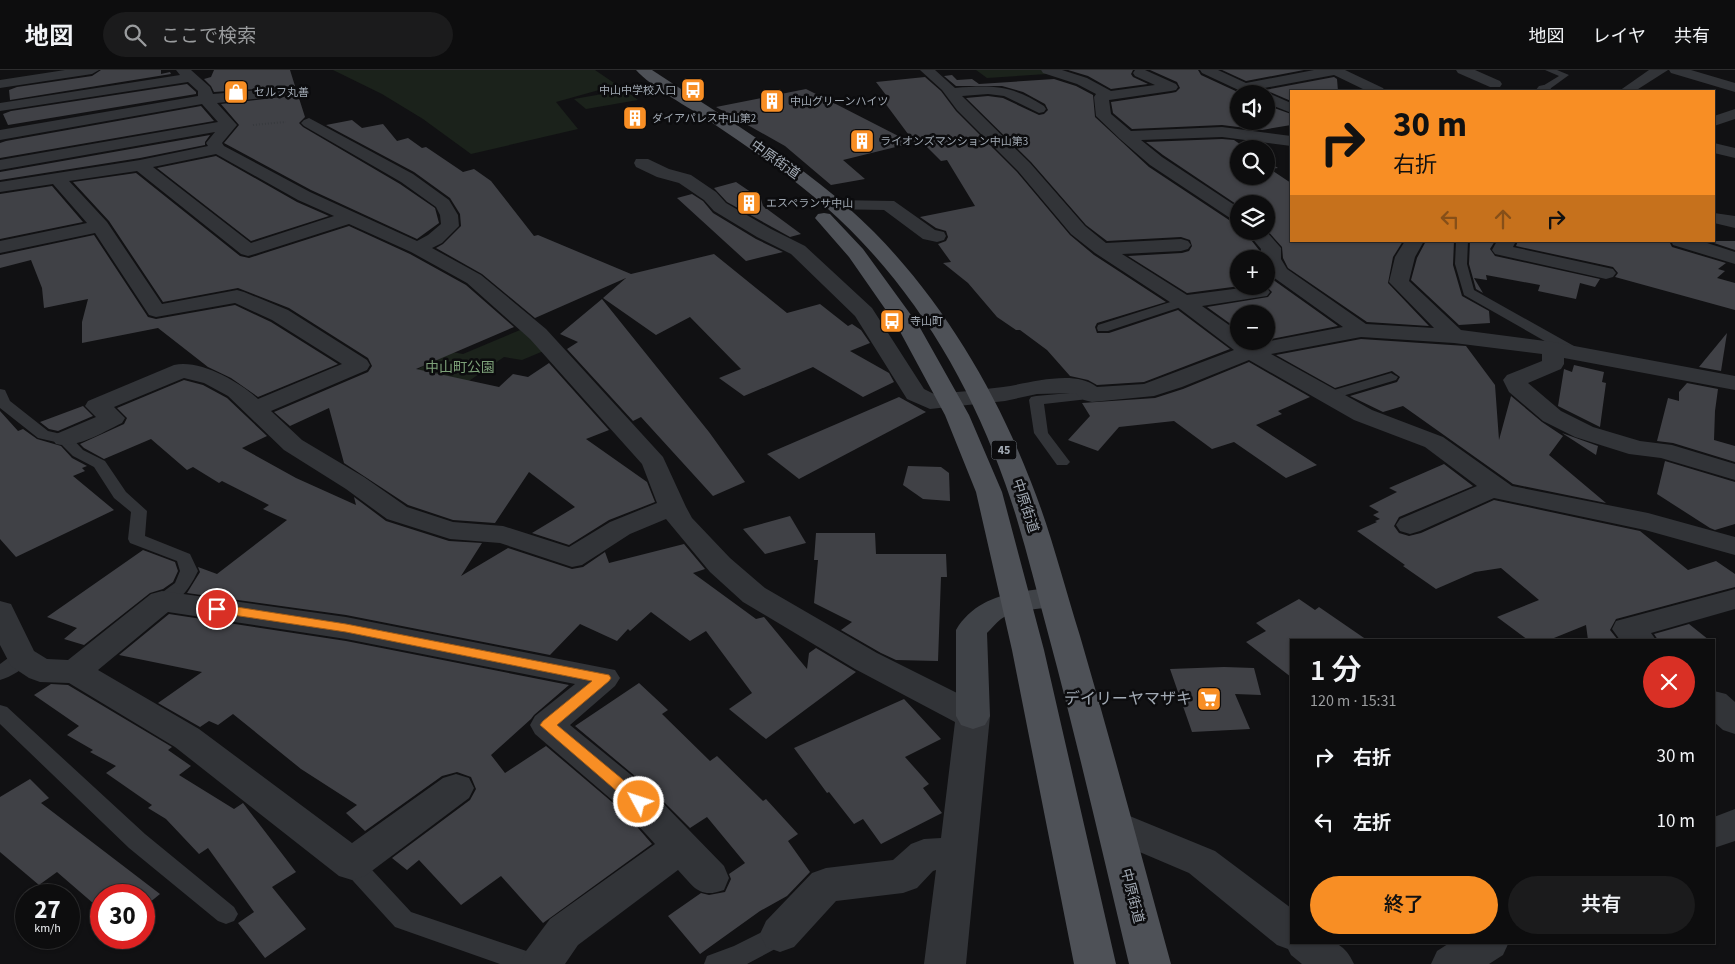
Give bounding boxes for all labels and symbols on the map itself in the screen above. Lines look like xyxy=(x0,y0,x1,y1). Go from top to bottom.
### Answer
bus stop icon: 中山中学校入口 xyxy=(680,77,706,103)
shop icon: セルフ丸善 xyxy=(223,79,249,105)
place label: 中山中学校入口 xyxy=(599,83,676,98)
place label: セルフ丸善 xyxy=(254,85,309,100)
building icon: 中山グリーンハイツ xyxy=(759,88,785,114)
place label: 中山グリーンハイツ xyxy=(790,94,888,109)
building icon: ダイアパレス中山第2 xyxy=(622,105,648,131)
place label: ダイアパレス中山第2 xyxy=(652,111,756,126)
building icon: ライオンズマンション中山第3 xyxy=(849,128,875,154)
place label: ライオンズマンション中山第3 xyxy=(880,134,1028,149)
street label: 中原街道 xyxy=(746,136,804,184)
building icon: エスペランサ中山 xyxy=(736,190,762,216)
place label: エスペランサ中山 xyxy=(766,196,853,211)
bus stop icon: 寺山町 xyxy=(879,308,905,334)
place label: 寺山町 xyxy=(910,314,943,329)
park label: 中山町公園 xyxy=(425,358,495,378)
road number: 45 xyxy=(992,440,1016,460)
street label: 中原街道 xyxy=(1007,476,1043,536)
pin xyxy=(196,588,238,630)
supermarket icon: デイリーヤマザキ xyxy=(1196,686,1222,712)
place label: デイリーヤマザキ xyxy=(1064,688,1192,710)
position arrow xyxy=(612,775,664,827)
street label: 中原街道 xyxy=(1116,866,1148,926)
speed limit sign: 30 xyxy=(90,884,155,949)

